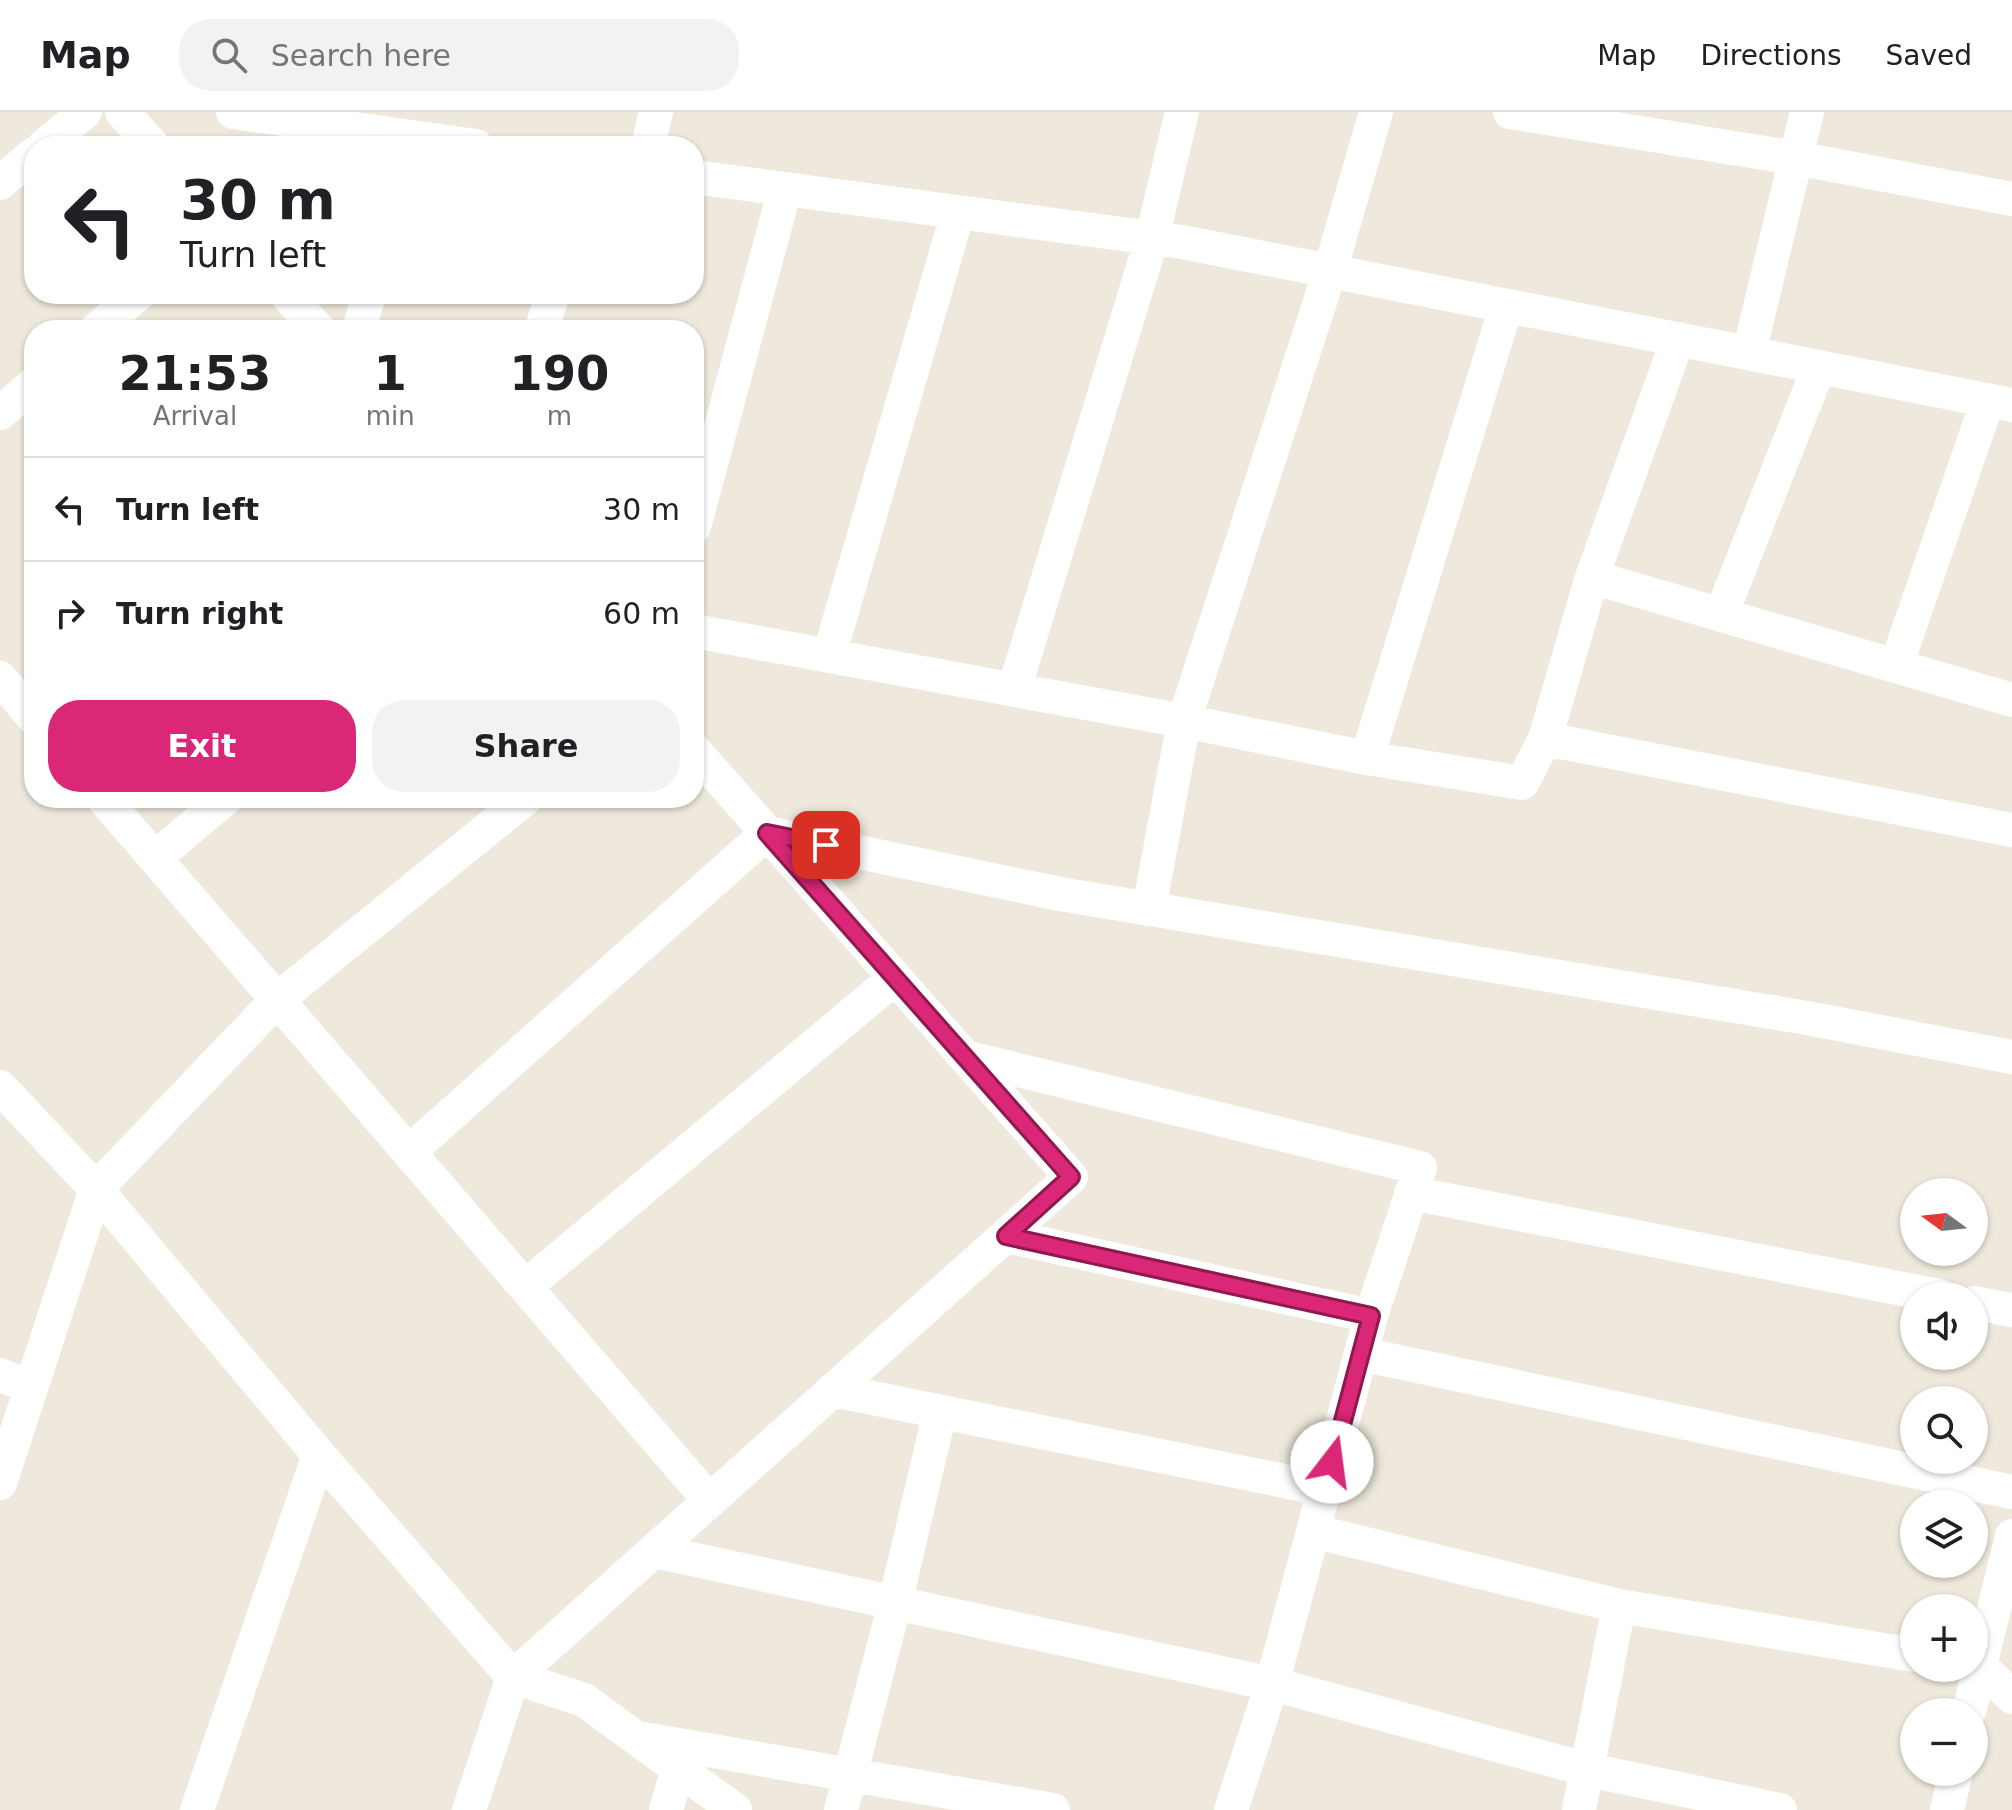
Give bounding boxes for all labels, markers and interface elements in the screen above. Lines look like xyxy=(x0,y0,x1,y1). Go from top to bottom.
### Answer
search box xyxy=(179,19,739,91)
text: Map xyxy=(40,33,131,77)
icon: search xyxy=(207,33,251,77)
text: Search here xyxy=(271,38,451,73)
text: Map xyxy=(1597,39,1656,72)
text: Directions xyxy=(1700,39,1841,72)
text: Saved xyxy=(1885,39,1972,72)
text: 30 m xyxy=(180,167,336,232)
icon: left xyxy=(48,168,152,272)
text: Turn left xyxy=(180,234,326,275)
text: 21:53 xyxy=(118,345,271,401)
text: 1 xyxy=(374,345,407,401)
text: 190 xyxy=(509,345,609,401)
text: Arrival xyxy=(153,401,237,431)
text: min xyxy=(366,401,415,431)
text: m xyxy=(547,401,572,431)
icon: left xyxy=(48,487,92,531)
text: Turn left xyxy=(116,492,259,527)
text: 30 m xyxy=(603,492,680,527)
icon: right xyxy=(48,591,92,635)
text: Turn right xyxy=(116,596,283,631)
text: 60 m xyxy=(603,596,680,631)
button: Exit xyxy=(48,700,356,792)
button: Share xyxy=(372,700,680,792)
pin xyxy=(792,811,860,879)
icon: arrive xyxy=(804,823,848,867)
north arrow xyxy=(1900,1178,1988,1266)
map controls xyxy=(1900,1178,1988,1786)
button: sound xyxy=(1900,1282,1988,1370)
button: search xyxy=(1900,1386,1988,1474)
position arrow xyxy=(1290,1420,1374,1504)
button: layers xyxy=(1900,1490,1988,1578)
button: + xyxy=(1900,1594,1988,1682)
button: − xyxy=(1900,1698,1988,1786)

